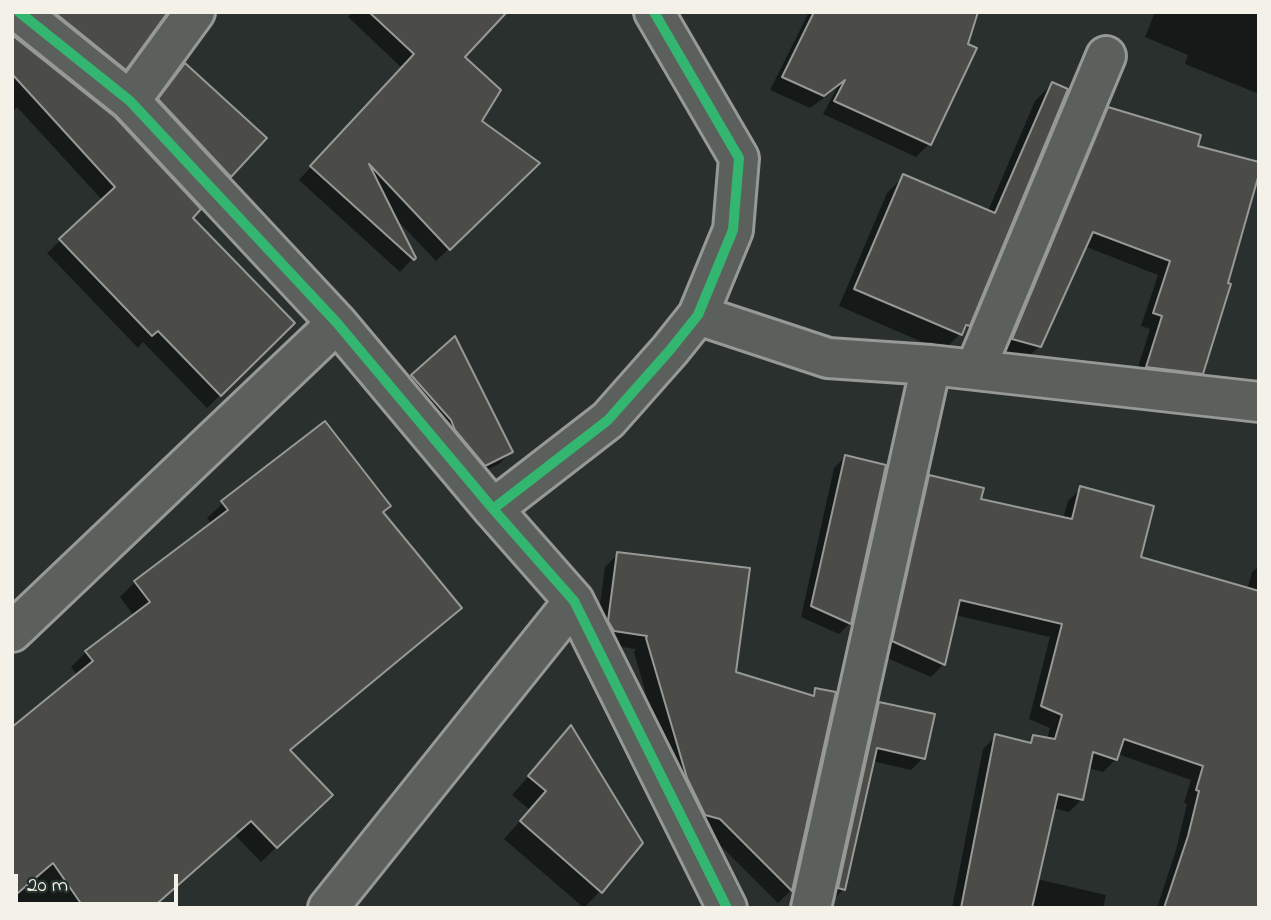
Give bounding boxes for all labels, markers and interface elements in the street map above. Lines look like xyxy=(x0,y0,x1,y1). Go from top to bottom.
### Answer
scale bar xyxy=(18,860,182,904)
text: 20 m xyxy=(27,871,68,901)

